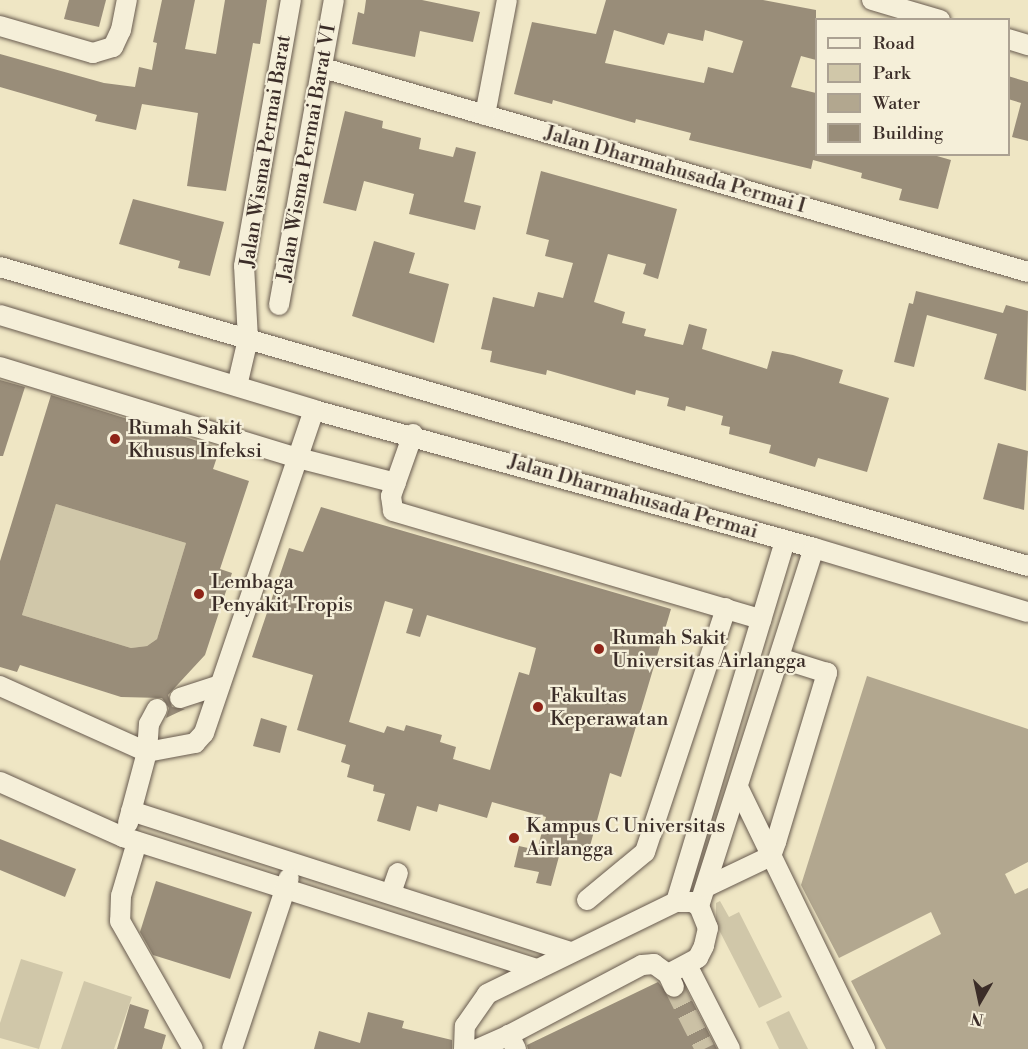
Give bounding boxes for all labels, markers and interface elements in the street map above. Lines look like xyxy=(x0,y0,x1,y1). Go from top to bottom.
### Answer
legend xyxy=(815,18,1010,156)
street label: Jalan Wisma Permai Barat VI xyxy=(273,22,341,284)
text: Road xyxy=(873,32,915,55)
street label: Jalan Wisma Permai Barat xyxy=(236,33,296,269)
text: Park xyxy=(873,62,910,85)
text: Water xyxy=(873,92,920,115)
street label: Jalan Dharmahusada Permai I xyxy=(542,121,808,219)
text: Building xyxy=(873,122,943,145)
place label: Rumah Sakit Khusus Infeksi xyxy=(128,416,262,463)
marker: Rumah Sakit Khusus Infeksi xyxy=(106,430,124,448)
street label: Jalan Dharmahusada Permai xyxy=(505,450,761,544)
place label: Lembaga Penyakit Tropis xyxy=(211,570,353,617)
marker: Lembaga Penyakit Tropis xyxy=(192,587,206,601)
place label: Rumah Sakit Universitas Airlangga xyxy=(612,626,806,673)
marker: Rumah Sakit Universitas Airlangga xyxy=(590,640,608,658)
place label: Fakultas Keperawatan xyxy=(550,684,668,731)
marker: Fakultas Keperawatan xyxy=(531,700,545,714)
place label: Kampus C Universitas Airlangga xyxy=(526,814,725,861)
marker: Kampus C Universitas Airlangga xyxy=(507,831,521,845)
north arrow xyxy=(950,971,1010,1031)
text: N xyxy=(969,1008,985,1030)

